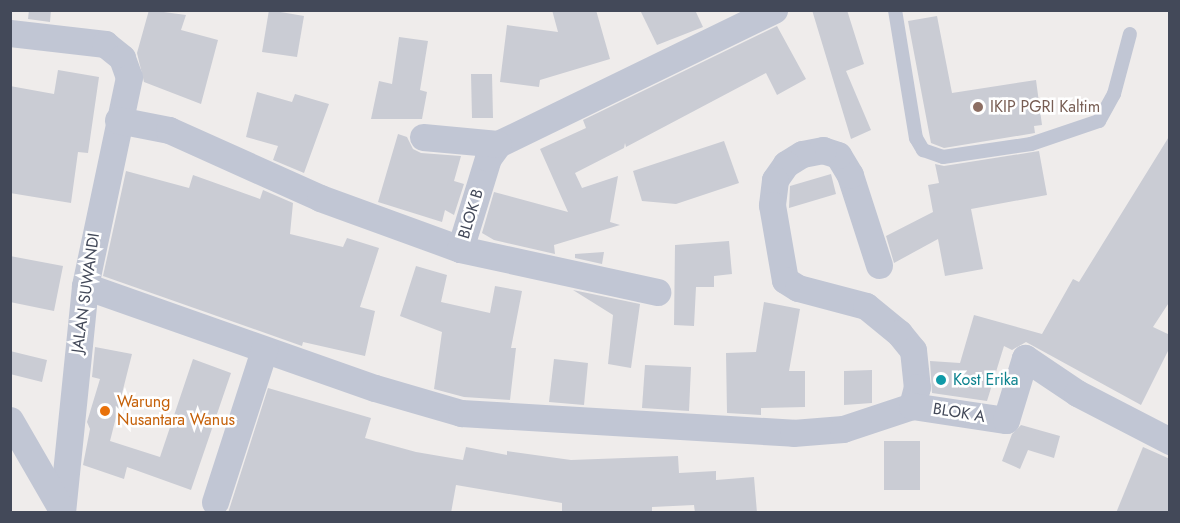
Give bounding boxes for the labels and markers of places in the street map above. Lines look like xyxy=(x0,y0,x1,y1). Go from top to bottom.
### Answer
place label: IKIP PGRI Kaltim xyxy=(990,97,1100,117)
marker: IKIP PGRI Kaltim xyxy=(971,100,985,114)
place label: Kost Erika xyxy=(953,370,1019,390)
marker: Kost Erika xyxy=(934,373,948,387)
place label: Warung Nusantara Wanus xyxy=(117,392,235,430)
marker: Warung Nusantara Wanus xyxy=(98,404,112,418)

